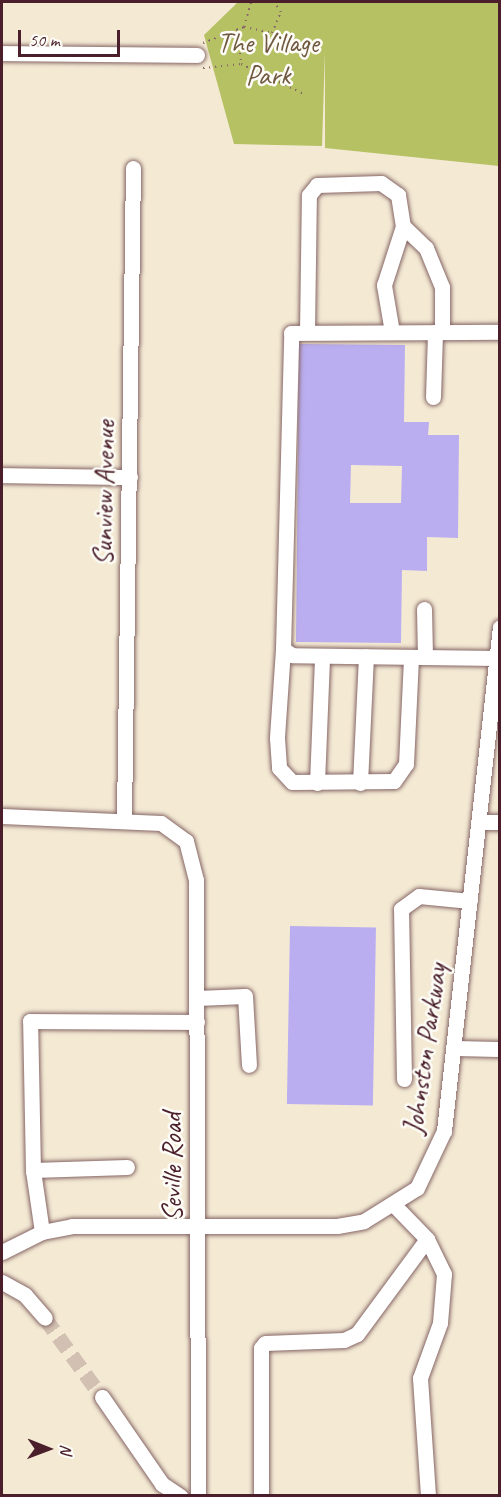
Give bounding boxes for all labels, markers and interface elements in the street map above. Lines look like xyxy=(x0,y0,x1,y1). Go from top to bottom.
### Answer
scale bar xyxy=(21,18,123,56)
park label: The Village Park xyxy=(218,26,318,92)
text: 50 m xyxy=(29,29,60,51)
street label: Sunview Avenue xyxy=(86,420,122,566)
street label: Johnston Parkway xyxy=(396,962,454,1136)
street label: Seville Road xyxy=(155,1113,189,1221)
north arrow xyxy=(18,1419,78,1479)
text: N xyxy=(56,1444,76,1454)

